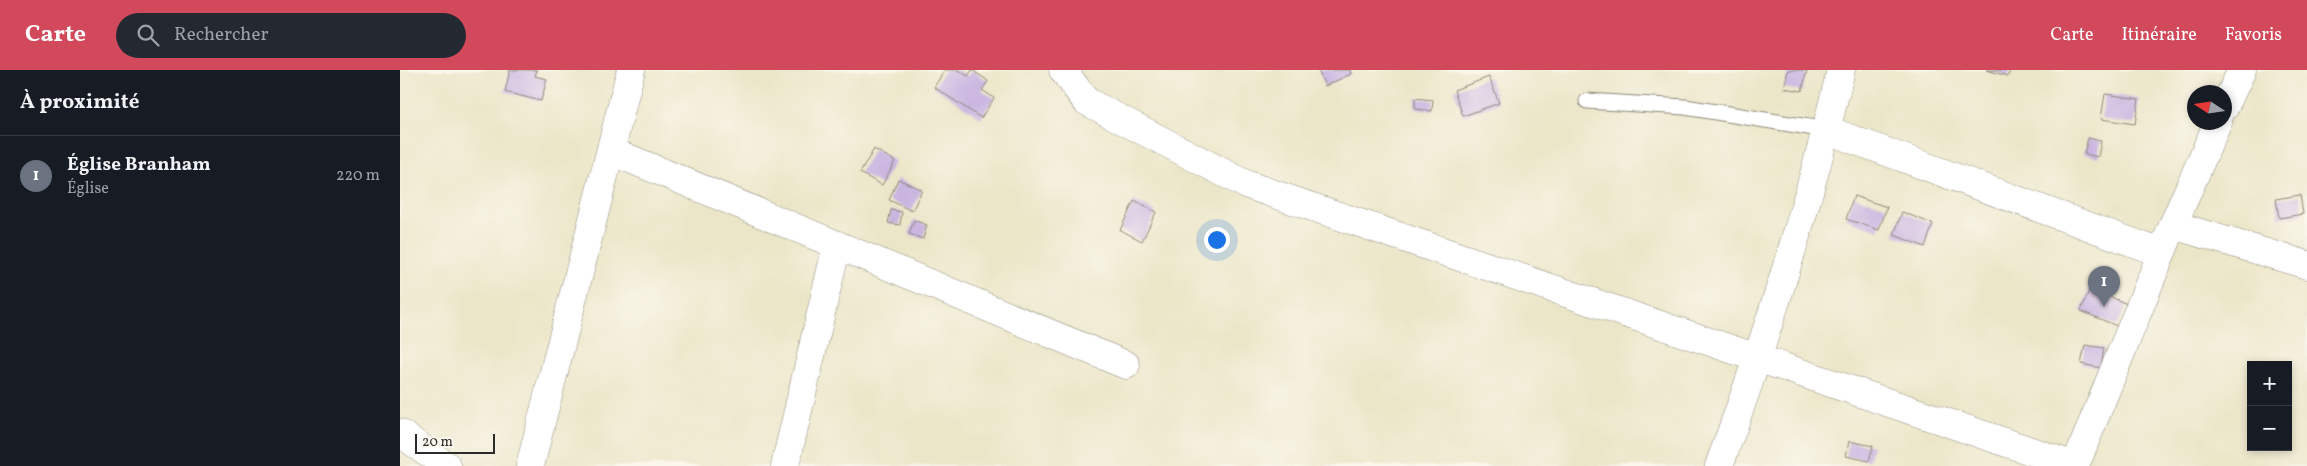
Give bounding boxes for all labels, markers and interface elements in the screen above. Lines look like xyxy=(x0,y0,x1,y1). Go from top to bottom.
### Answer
search box xyxy=(116,13,466,58)
text: Carte xyxy=(25,18,86,52)
icon: search xyxy=(134,21,162,49)
text: Rechercher xyxy=(174,22,268,48)
text: Carte xyxy=(2050,23,2093,48)
text: Itinéraire xyxy=(2121,23,2197,48)
text: Favoris xyxy=(2225,23,2282,48)
north arrow xyxy=(2187,85,2232,130)
text: À proximité xyxy=(20,88,139,117)
text: Église Branham xyxy=(67,152,211,178)
text: 1 xyxy=(33,165,39,187)
text: 220 m xyxy=(336,165,380,187)
text: Église xyxy=(67,178,109,200)
your location xyxy=(1204,227,1230,253)
pin: 1 xyxy=(2088,266,2120,307)
map controls xyxy=(2247,361,2292,451)
button: + xyxy=(2247,361,2292,406)
button: − xyxy=(2247,406,2292,451)
scale bar xyxy=(415,431,495,454)
text: 20 m xyxy=(422,433,453,452)

